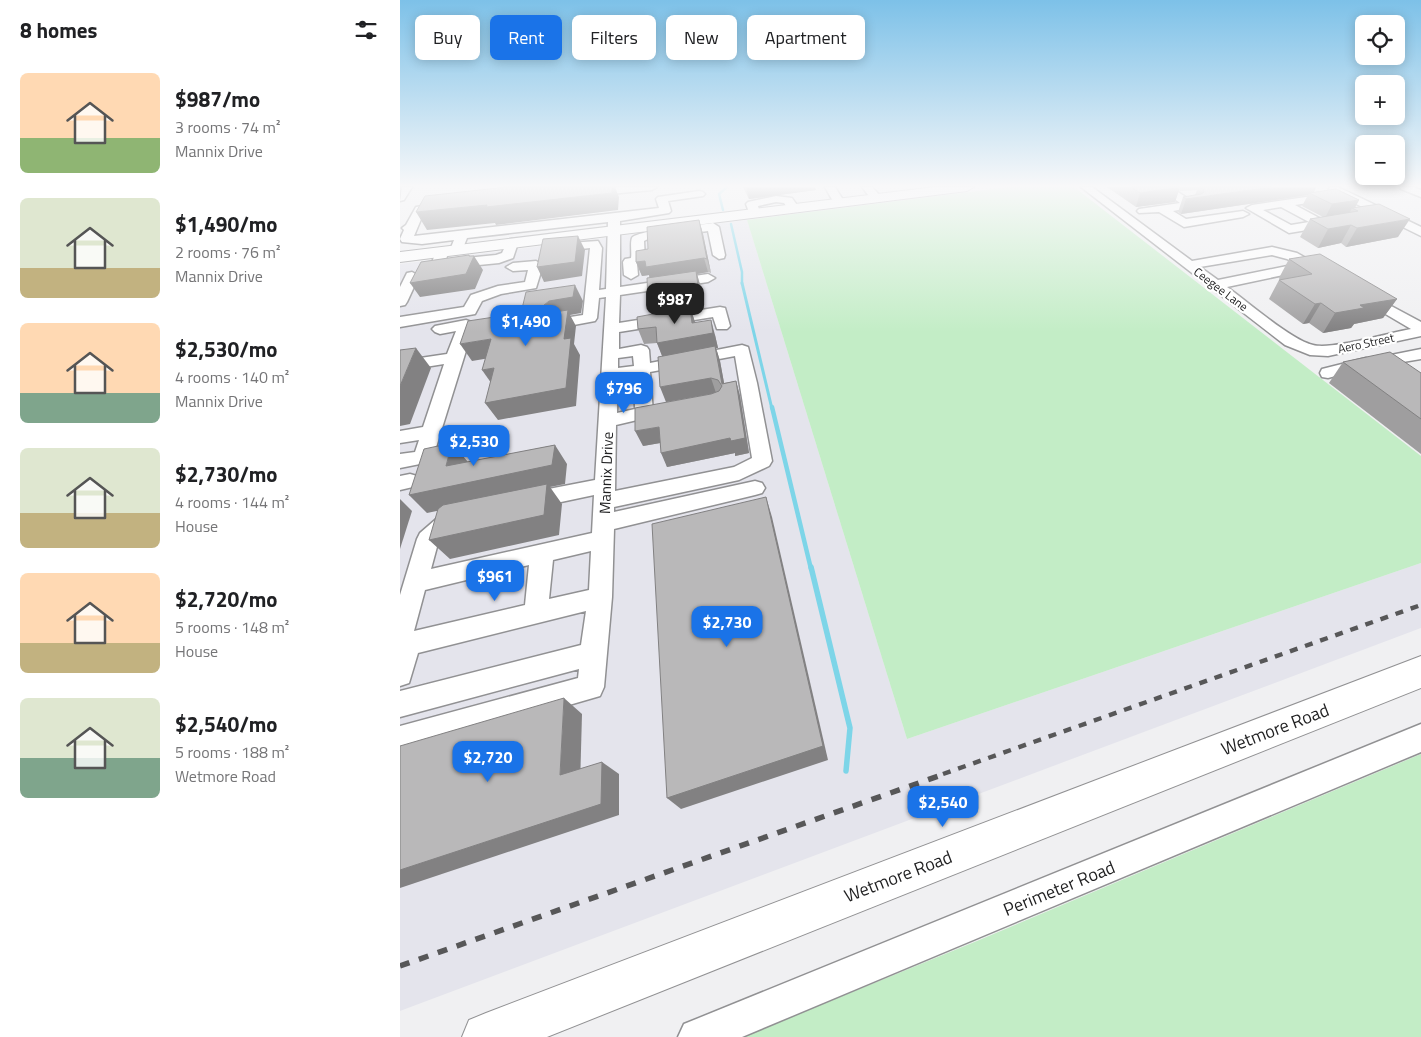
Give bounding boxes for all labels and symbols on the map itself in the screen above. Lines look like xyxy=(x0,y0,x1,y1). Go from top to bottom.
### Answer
street label: Ceegee Lane xyxy=(1190,262,1252,316)
pin: $987 xyxy=(645,282,705,325)
pin: $1,490 xyxy=(485,304,567,347)
street label: Aero Street xyxy=(1336,328,1397,358)
pin: $796 xyxy=(594,372,654,414)
pin: $2,530 xyxy=(433,424,515,467)
street label: Mannix Drive xyxy=(593,431,619,515)
pin: $961 xyxy=(465,560,525,602)
pin: $2,730 xyxy=(686,606,768,648)
street label: Wetmore Road xyxy=(1217,696,1333,762)
pin: $2,720 xyxy=(447,740,529,783)
pin: $2,540 xyxy=(902,786,984,828)
street label: Wetmore Road xyxy=(840,843,956,909)
street label: Perimeter Road xyxy=(999,853,1119,923)

